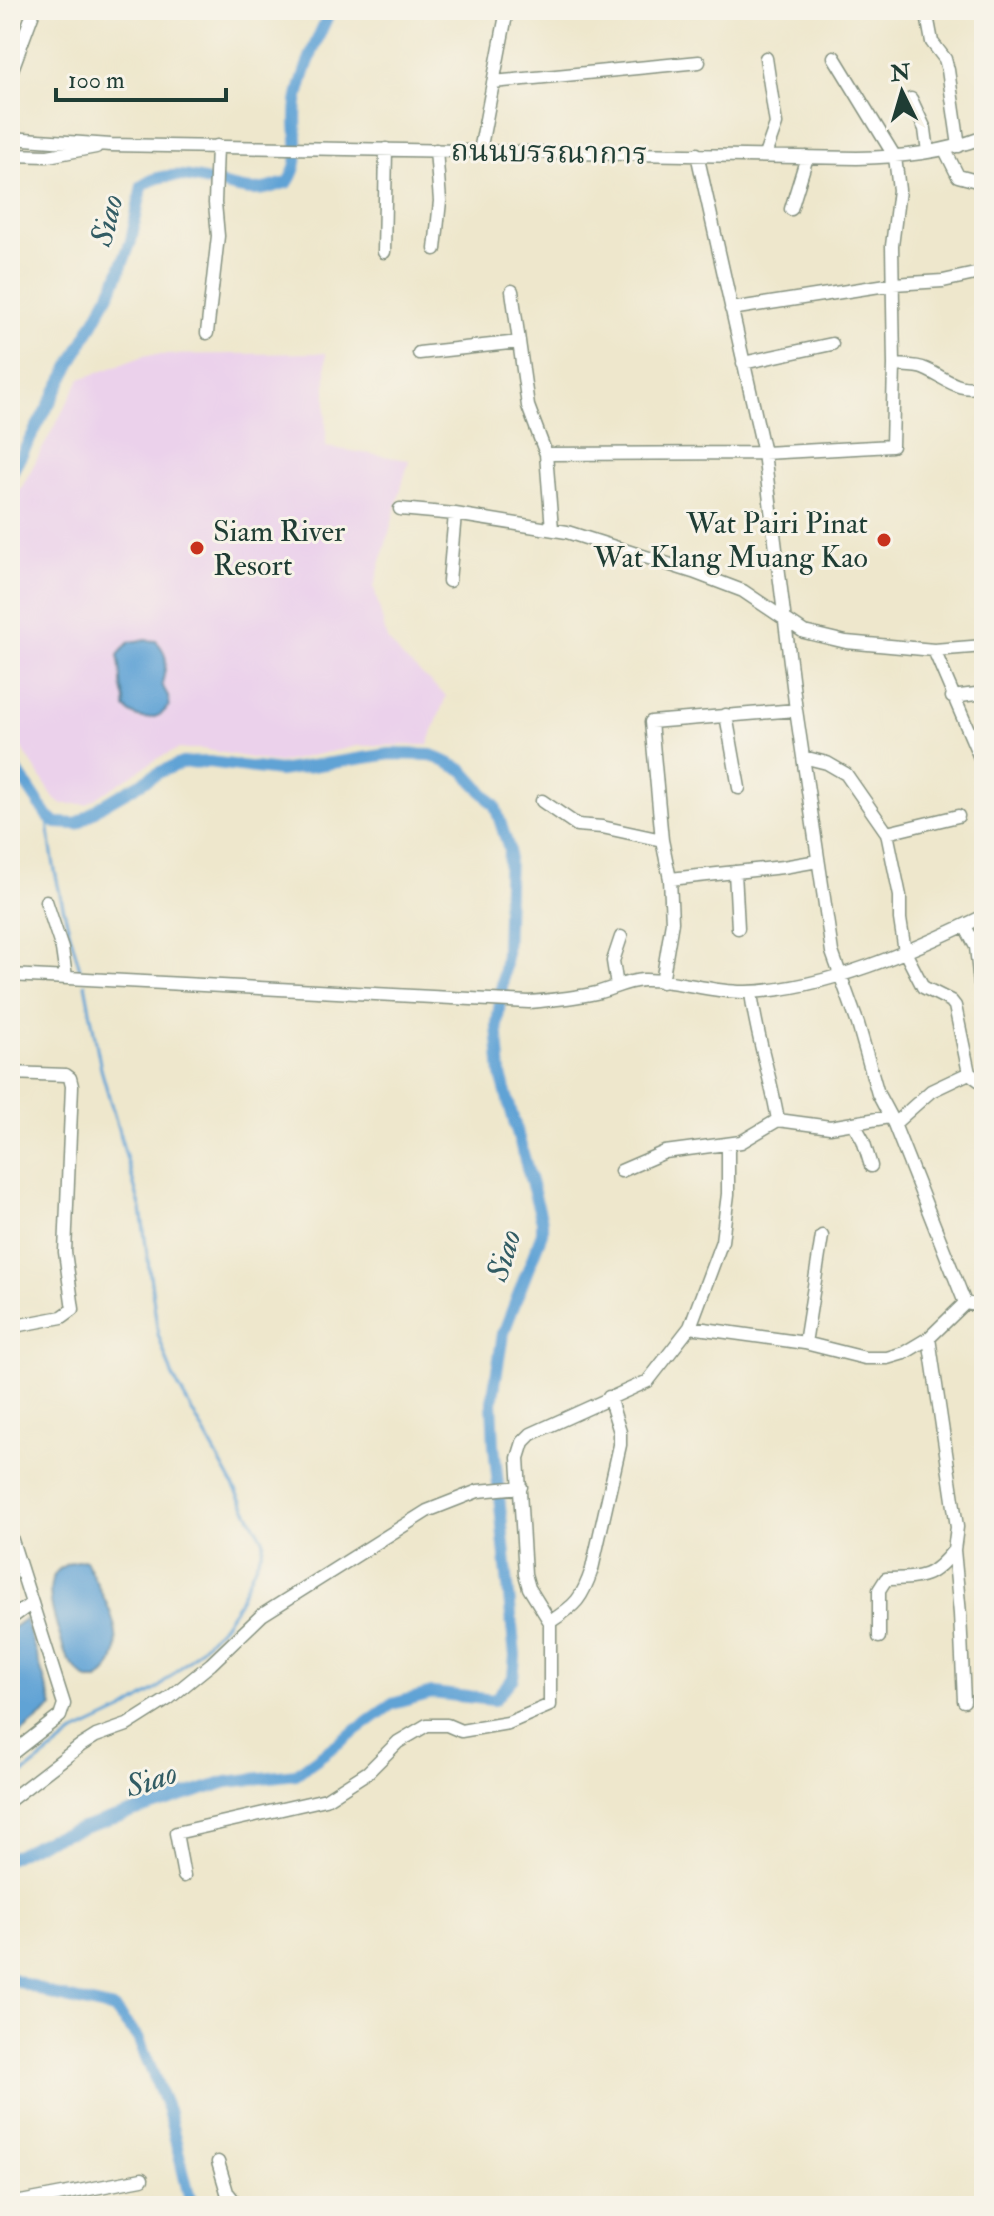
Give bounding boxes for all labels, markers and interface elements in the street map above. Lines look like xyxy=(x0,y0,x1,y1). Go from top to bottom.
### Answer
scale bar xyxy=(56,52,226,102)
north arrow xyxy=(862,52,942,132)
text: N xyxy=(888,58,912,88)
text: 100 m xyxy=(68,65,125,96)
street label: ถนนบรรณาการ xyxy=(450,132,648,173)
water label: Siao xyxy=(81,190,133,251)
place label: Wat Pairi Pinat Wat Klang Muang Kao xyxy=(593,505,868,576)
place label: Siam River Resort xyxy=(213,513,345,584)
marker: Wat Pairi Pinat Wat Klang Muang Kao xyxy=(875,531,893,549)
marker: Siam River Resort xyxy=(188,539,206,557)
water label: Siao xyxy=(477,1225,531,1287)
water label: Siao xyxy=(120,1753,182,1807)

